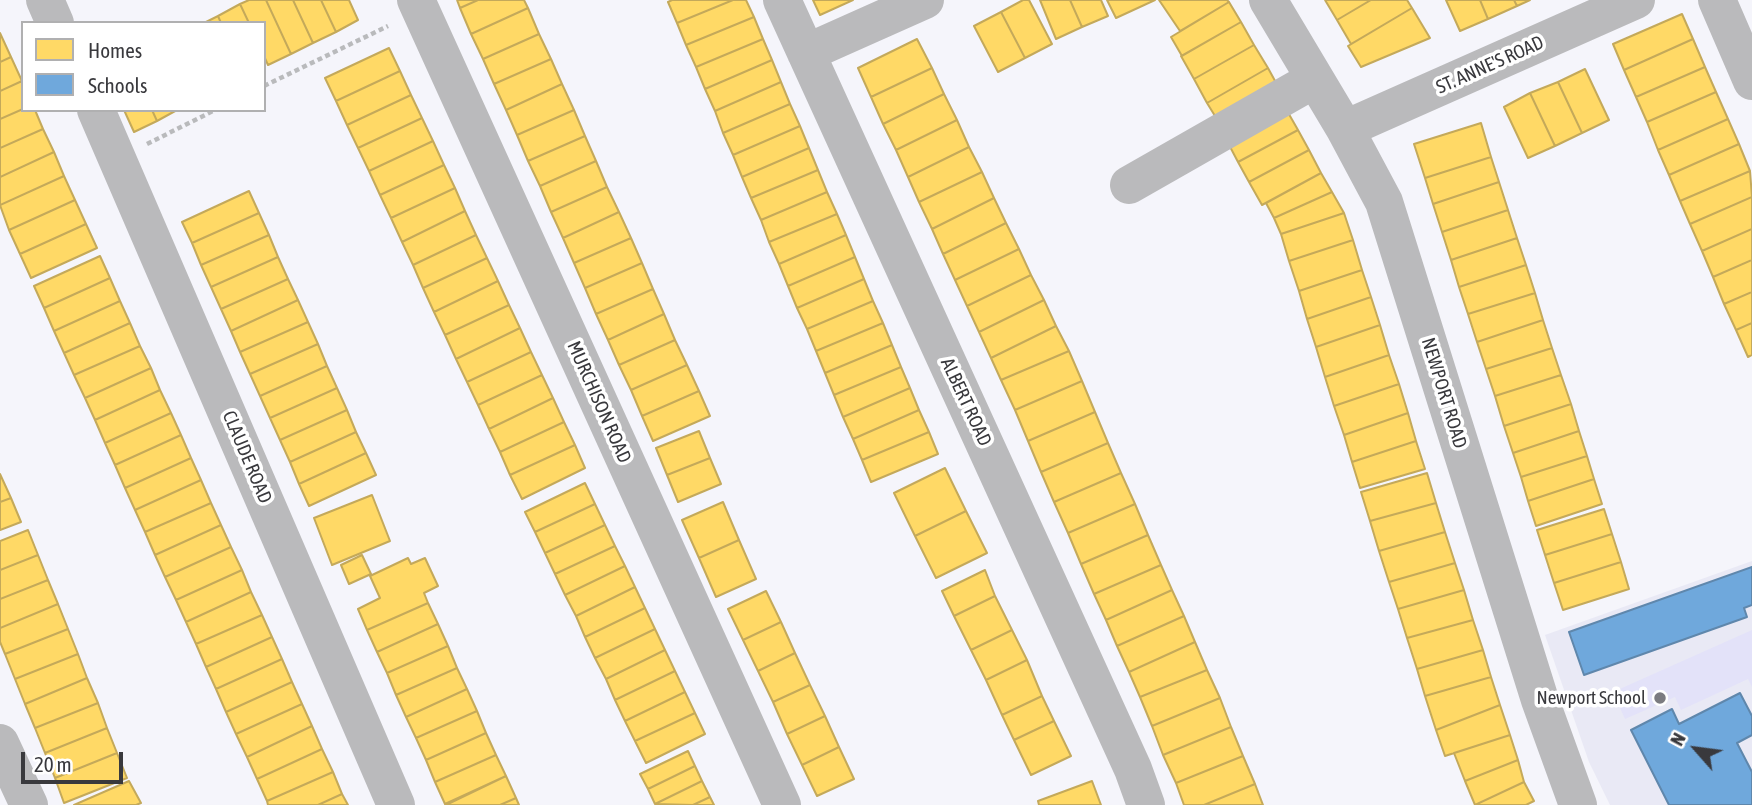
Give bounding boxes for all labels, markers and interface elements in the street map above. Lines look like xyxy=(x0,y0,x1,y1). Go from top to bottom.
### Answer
legend xyxy=(21,21,266,112)
street label: ST. ANNE'S ROAD xyxy=(1433,31,1547,99)
text: Homes xyxy=(88,38,142,62)
text: Schools xyxy=(88,73,148,97)
street label: NEWPORT ROAD xyxy=(1416,335,1472,451)
street label: MURCHISON ROAD xyxy=(562,338,636,466)
street label: ALBERT ROAD xyxy=(936,354,996,450)
street label: CLAUDE ROAD xyxy=(217,407,277,507)
place label: Newport School xyxy=(1536,687,1646,709)
marker: Newport School xyxy=(1652,690,1668,706)
north arrow xyxy=(1661,714,1731,784)
text: N xyxy=(1665,729,1690,749)
scale bar xyxy=(24,738,126,782)
text: 20 m xyxy=(34,752,72,776)

